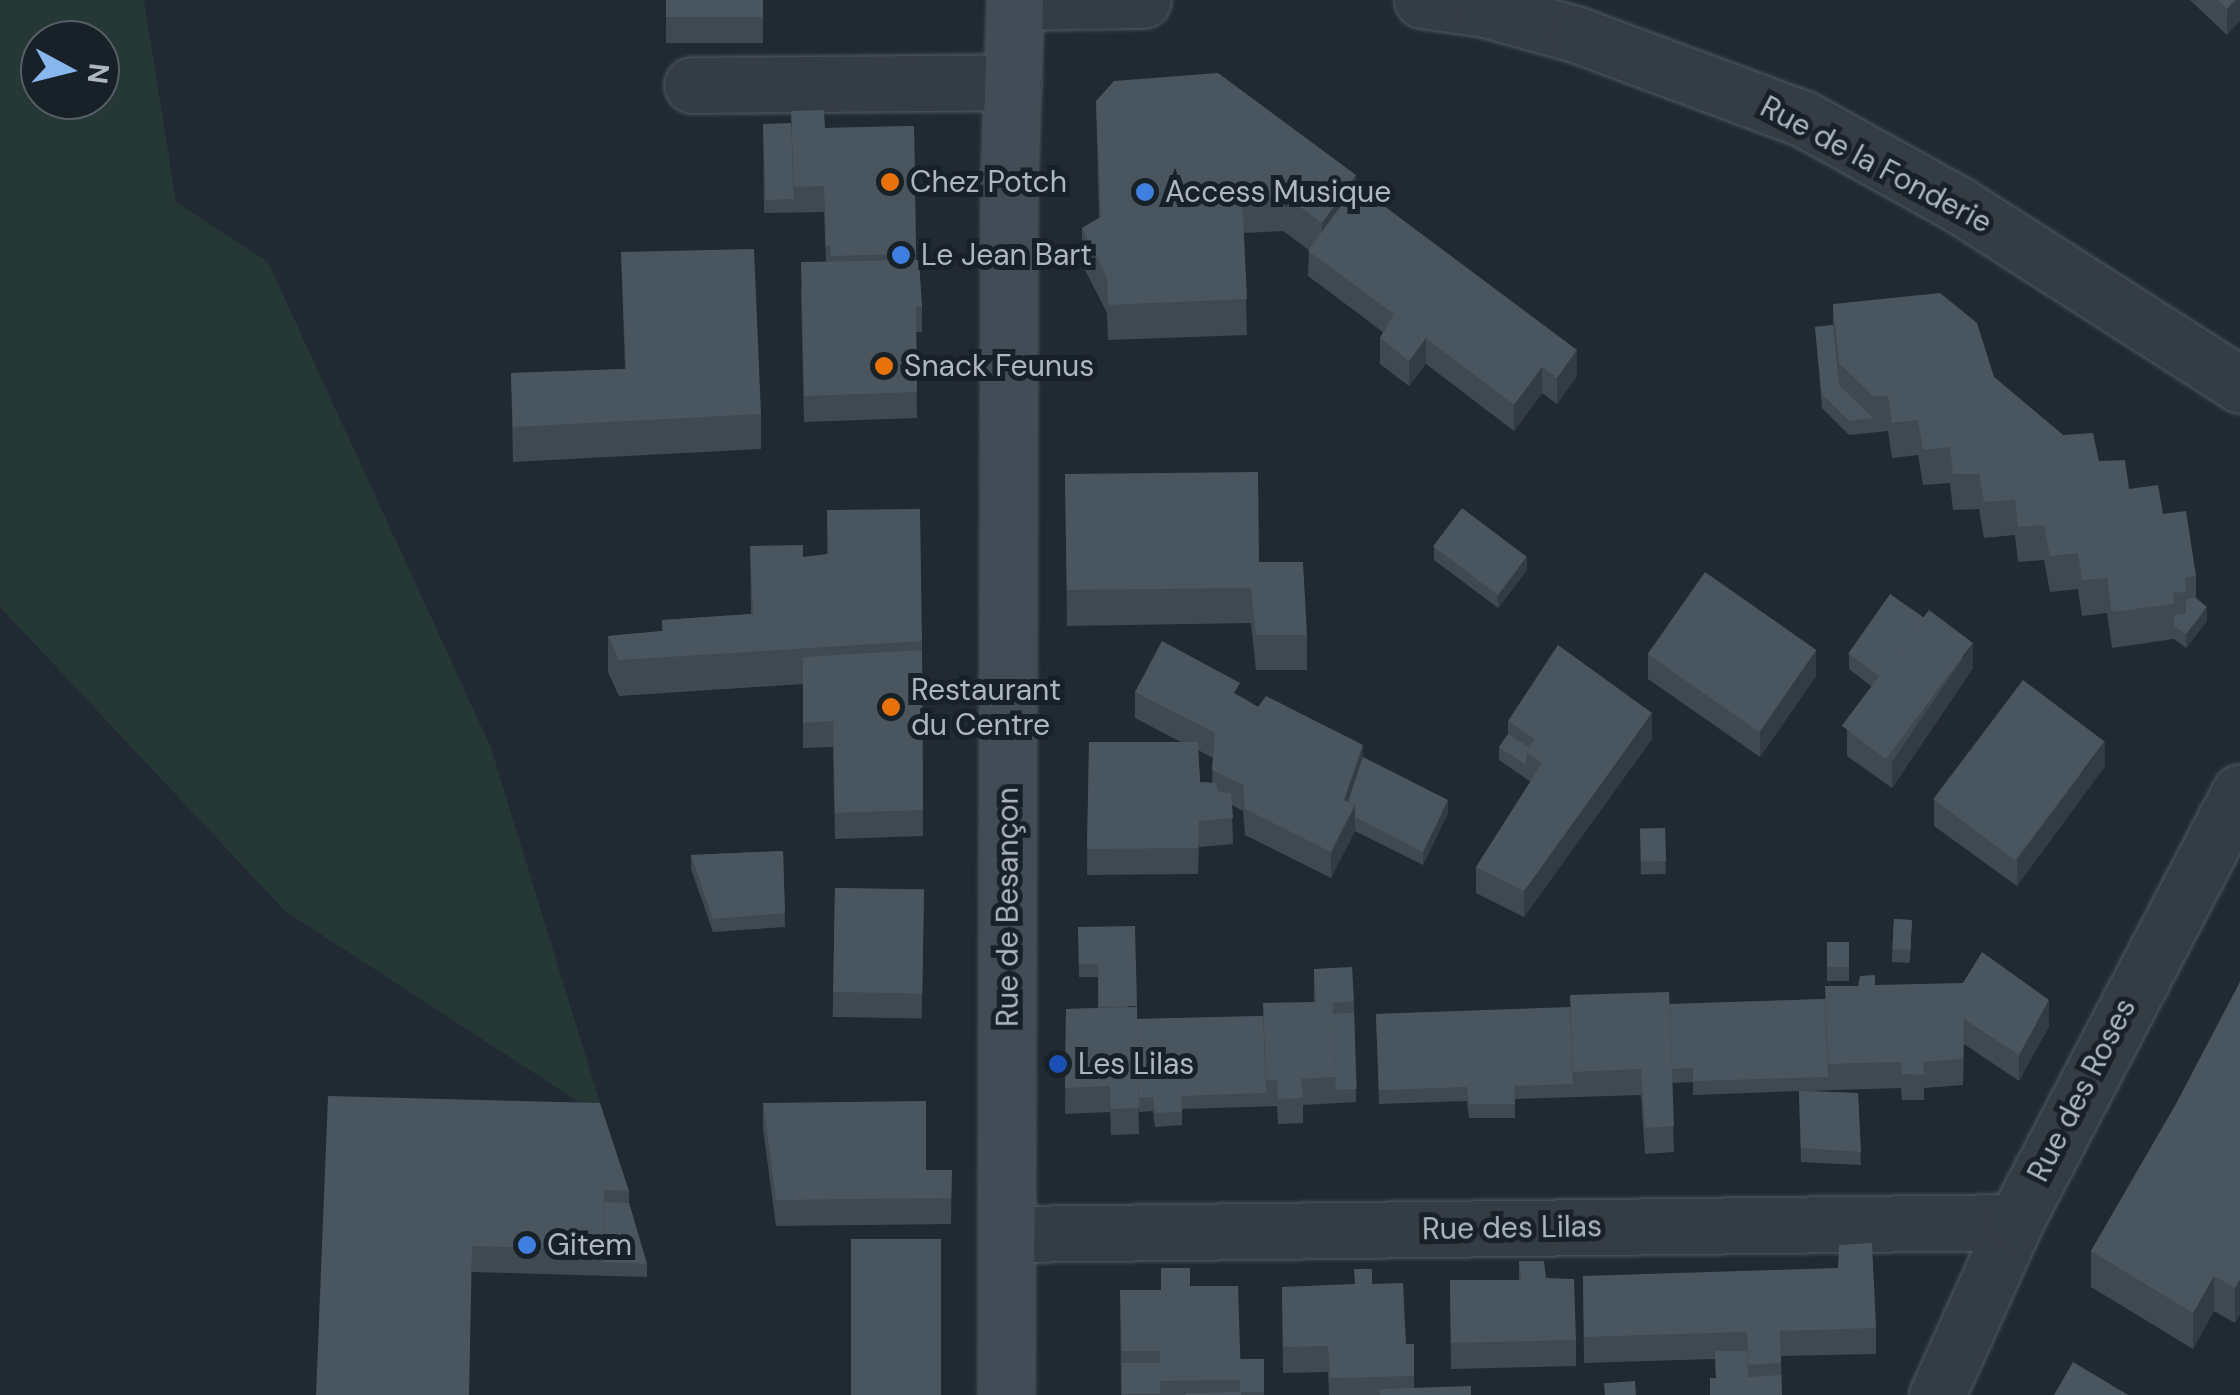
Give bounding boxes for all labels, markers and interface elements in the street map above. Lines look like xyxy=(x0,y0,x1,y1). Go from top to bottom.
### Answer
north arrow xyxy=(20,20,120,120)
text: N xyxy=(79,61,118,86)
street label: Rue de la Fonderie xyxy=(1754,89,1998,241)
place label: Chez Potch xyxy=(910,164,1067,200)
marker: Chez Potch xyxy=(879,171,901,193)
place label: Access Musique xyxy=(1165,174,1391,210)
marker: Access Musique xyxy=(1134,181,1156,203)
place label: Le Jean Bart xyxy=(921,237,1092,273)
marker: Le Jean Bart xyxy=(890,244,912,266)
place label: Snack Feunus xyxy=(904,348,1094,384)
marker: Snack Feunus xyxy=(873,355,895,377)
place label: Restaurant du Centre xyxy=(911,672,1061,742)
marker: Restaurant du Centre xyxy=(880,696,902,718)
street label: Rue de Besançon xyxy=(990,787,1026,1027)
street label: Rue des Roses xyxy=(2020,992,2144,1188)
place label: Les Lilas xyxy=(1078,1046,1194,1082)
marker: Les Lilas xyxy=(1047,1053,1069,1075)
street label: Rue des Lilas xyxy=(1422,1208,1602,1248)
place label: Gitem xyxy=(547,1227,632,1263)
marker: Gitem xyxy=(516,1234,538,1256)

